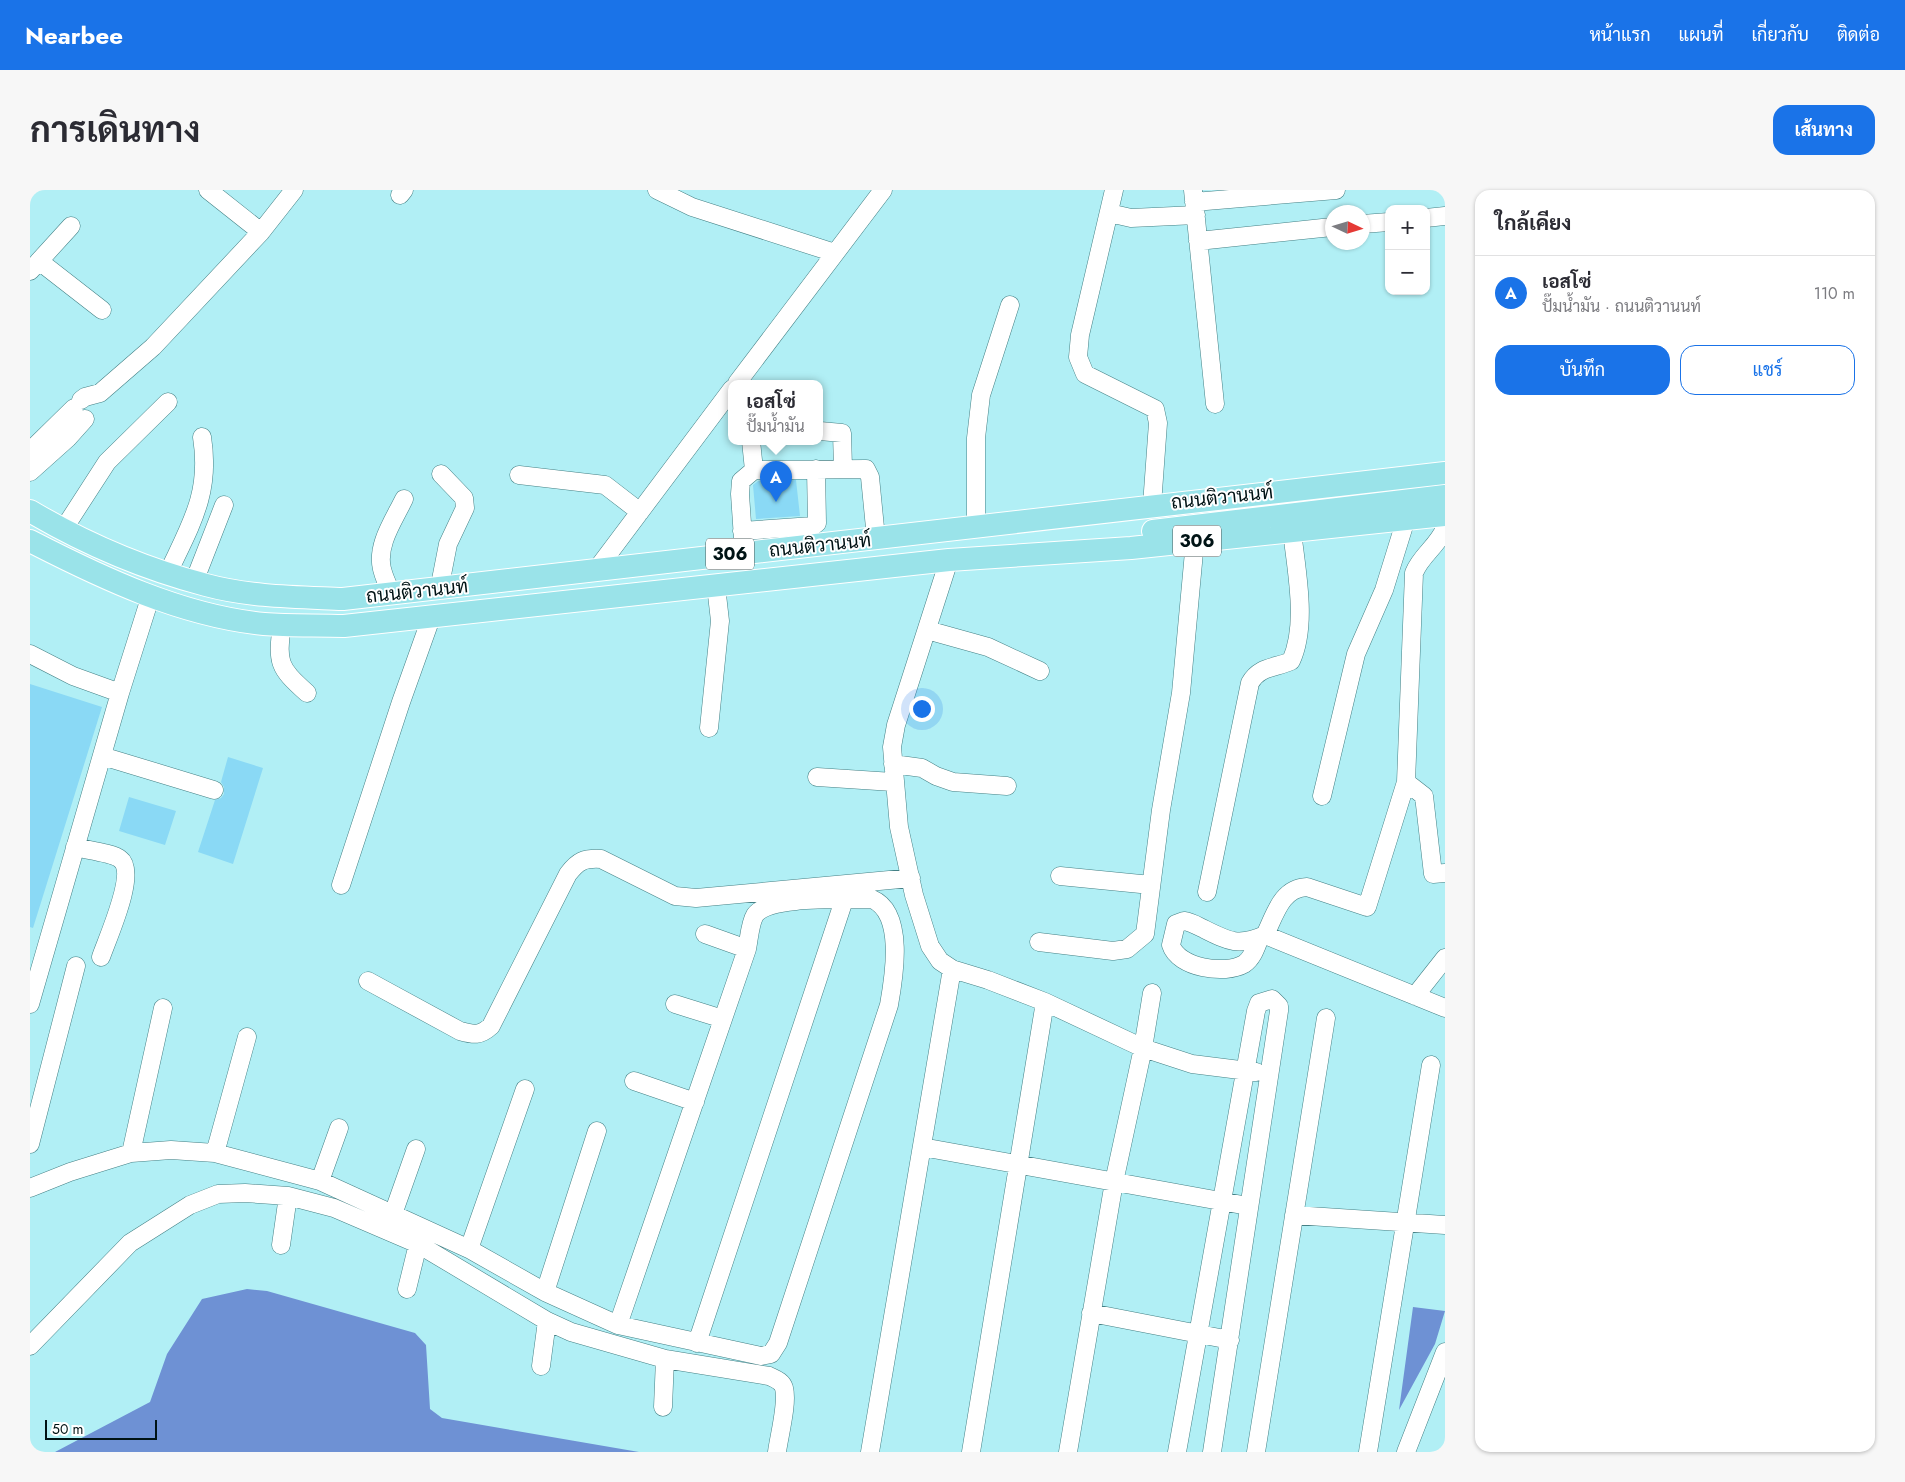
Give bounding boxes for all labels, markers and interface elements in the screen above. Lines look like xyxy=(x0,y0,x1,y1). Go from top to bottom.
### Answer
text: Nearbee xyxy=(25,18,123,53)
text: หน้าแรก xyxy=(1589,22,1651,48)
text: แผนที่ xyxy=(1679,22,1723,48)
text: เกี่ยวกับ xyxy=(1751,22,1809,48)
text: ติดต่อ xyxy=(1837,22,1880,48)
text: การเดินทาง xyxy=(30,105,200,155)
button: เส้นทาง xyxy=(1773,105,1875,155)
north arrow xyxy=(1325,205,1370,250)
map controls xyxy=(1385,205,1430,295)
button: + xyxy=(1385,205,1430,250)
text: ใกล้เคียง xyxy=(1495,208,1571,238)
button: − xyxy=(1385,250,1430,295)
text: เอสโซ่ xyxy=(1542,268,1591,295)
text: A xyxy=(1505,282,1517,305)
text: 110 m xyxy=(1814,282,1855,305)
text: ปั๊มน้ำมัน · ถนนติวานนท์ xyxy=(1542,295,1701,318)
button: บันทึก xyxy=(1495,345,1670,395)
button: แชร์ xyxy=(1680,345,1855,395)
popup xyxy=(728,380,823,445)
text: เอสโซ่ xyxy=(746,388,796,415)
text: ปั๊มน้ำมัน xyxy=(746,415,805,438)
pin: A xyxy=(760,461,792,502)
street label: ถนนติวานนท์ xyxy=(1170,478,1274,516)
street label: ถนนติวานนท์ xyxy=(768,526,872,564)
road number: 306 xyxy=(1173,526,1221,556)
road number: 306 xyxy=(706,538,754,569)
street label: ถนนติวานนท์ xyxy=(365,572,469,610)
your location xyxy=(909,696,935,722)
scale bar xyxy=(45,1417,158,1440)
text: 50 m xyxy=(52,1419,83,1439)

